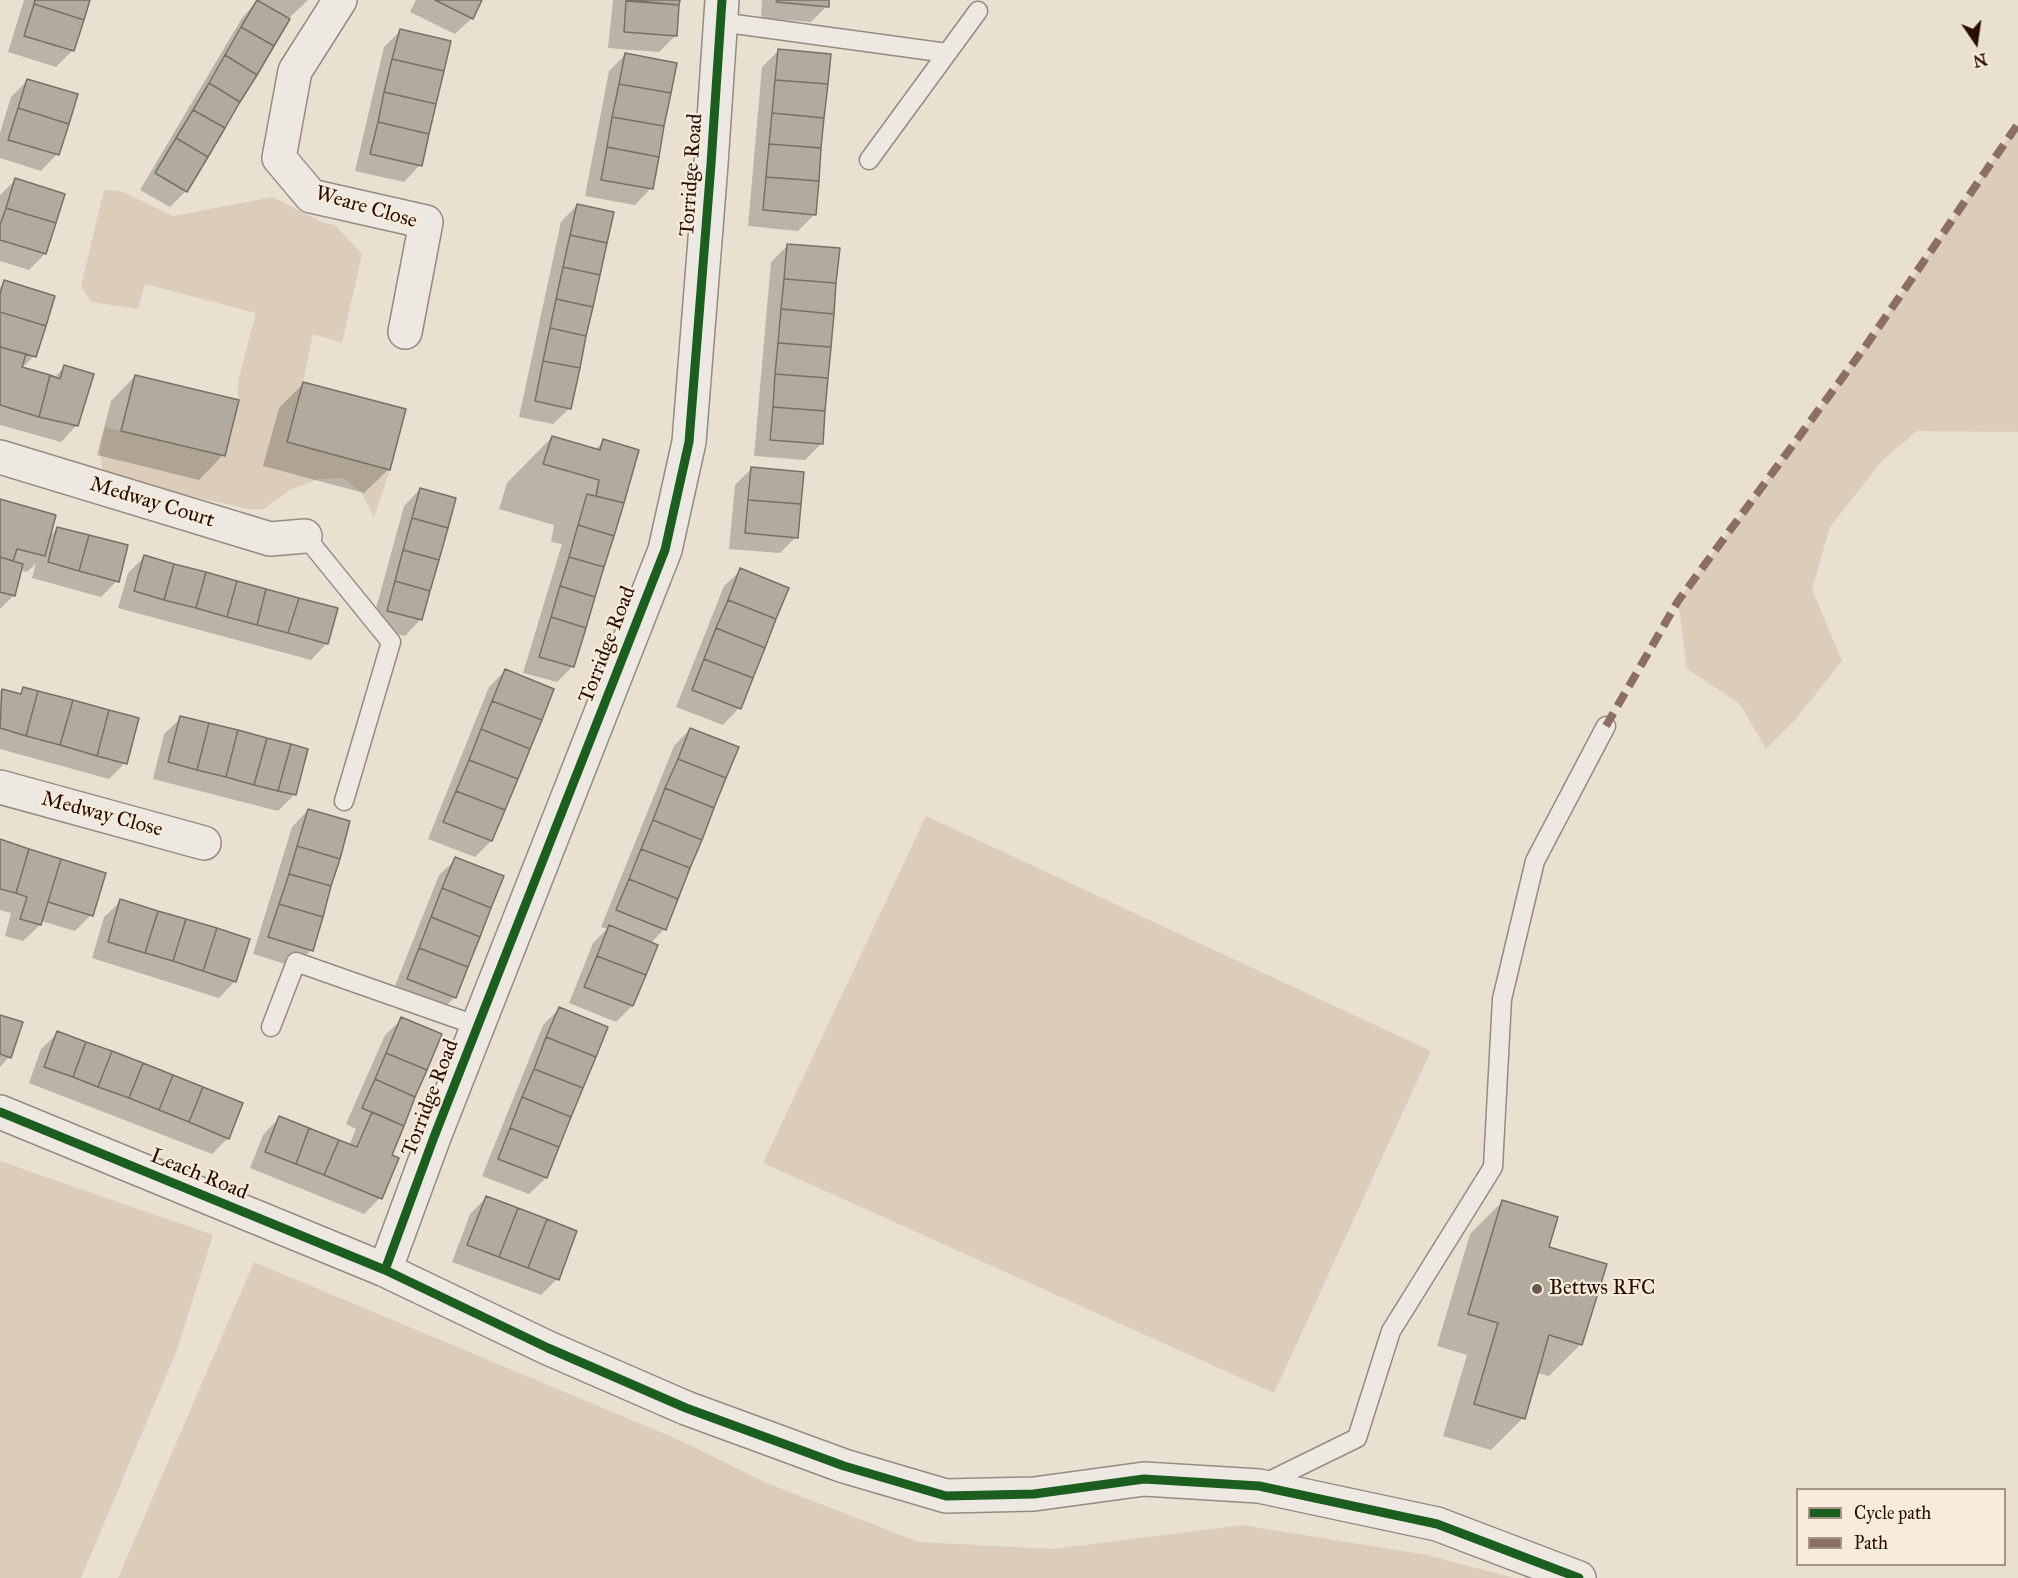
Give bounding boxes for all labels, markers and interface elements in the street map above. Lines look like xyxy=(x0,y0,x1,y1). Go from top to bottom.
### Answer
north arrow xyxy=(1946,12,2006,72)
text: N xyxy=(1971,49,1989,71)
street label: Torridge Road xyxy=(675,113,709,237)
street label: Weare Close xyxy=(312,181,420,235)
street label: Medway Court xyxy=(87,472,217,534)
street label: Torridge Road xyxy=(574,583,642,707)
street label: Medway Close xyxy=(39,787,165,843)
street label: Torridge Road xyxy=(397,1036,465,1160)
street label: Leach Road xyxy=(147,1144,251,1206)
place label: Bettws RFC xyxy=(1549,1276,1655,1302)
marker: Bettws RFC xyxy=(1530,1282,1544,1296)
legend xyxy=(1796,1488,2006,1566)
text: Cycle path xyxy=(1854,1502,1931,1524)
text: Path xyxy=(1854,1532,1888,1554)

